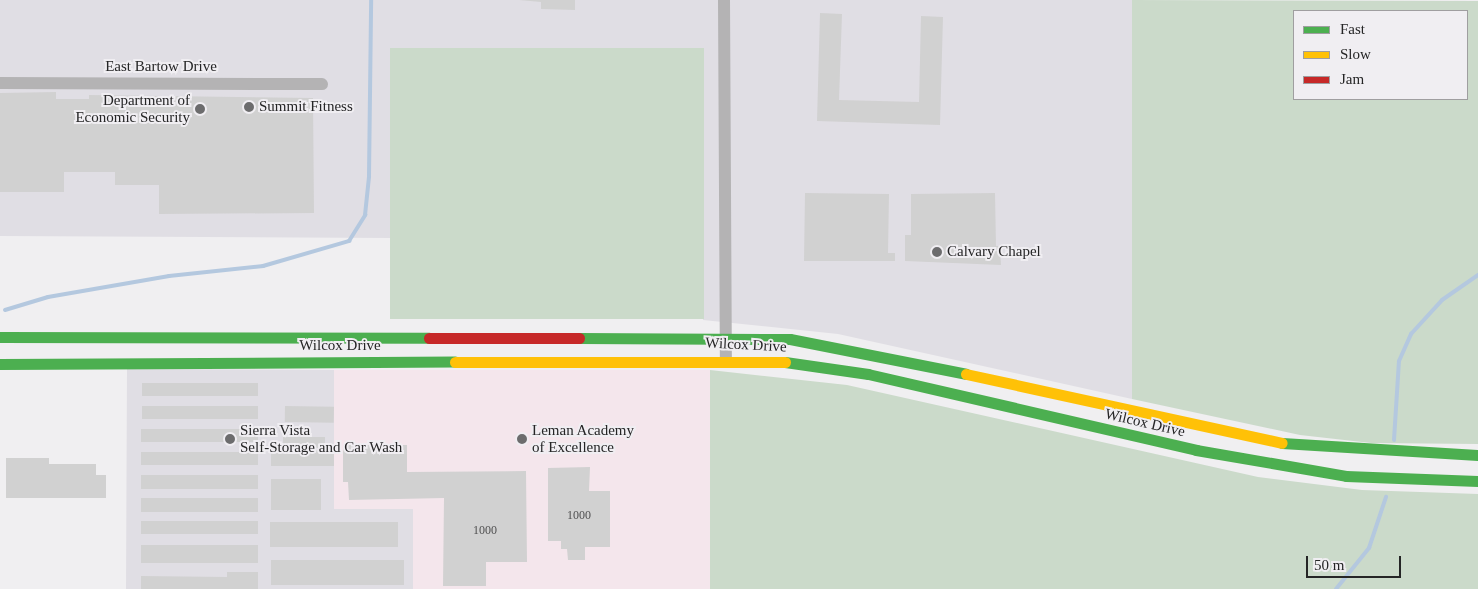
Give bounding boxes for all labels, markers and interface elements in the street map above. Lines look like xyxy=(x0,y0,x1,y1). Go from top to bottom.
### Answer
legend xyxy=(1293,10,1468,100)
text: Fast xyxy=(1340,21,1365,37)
text: Slow xyxy=(1340,46,1371,62)
street label: East Bartow Drive xyxy=(105,58,217,76)
text: Jam xyxy=(1340,71,1364,87)
place label: Department of Economic Security xyxy=(75,91,190,126)
place label: Summit Fitness xyxy=(259,98,353,116)
marker: Summit Fitness xyxy=(243,101,255,113)
marker: Department of Economic Security xyxy=(194,103,206,115)
place label: Calvary Chapel xyxy=(947,243,1041,261)
marker: Calvary Chapel xyxy=(931,246,943,258)
street label: Wilcox Drive xyxy=(705,334,787,356)
street label: Wilcox Drive xyxy=(299,337,381,355)
street label: Wilcox Drive xyxy=(1103,405,1187,441)
place label: Sierra Vista Self-Storage and Car Wash xyxy=(240,421,402,456)
place label: Leman Academy of Excellence xyxy=(532,421,635,456)
marker: Sierra Vista Self-Storage and Car Wash xyxy=(224,433,236,445)
marker: Leman Academy of Excellence xyxy=(516,433,528,445)
house number: 1000 xyxy=(567,509,591,523)
house number: 1000 xyxy=(473,524,497,538)
scale bar xyxy=(1308,546,1403,578)
text: 50 m xyxy=(1314,557,1344,573)

